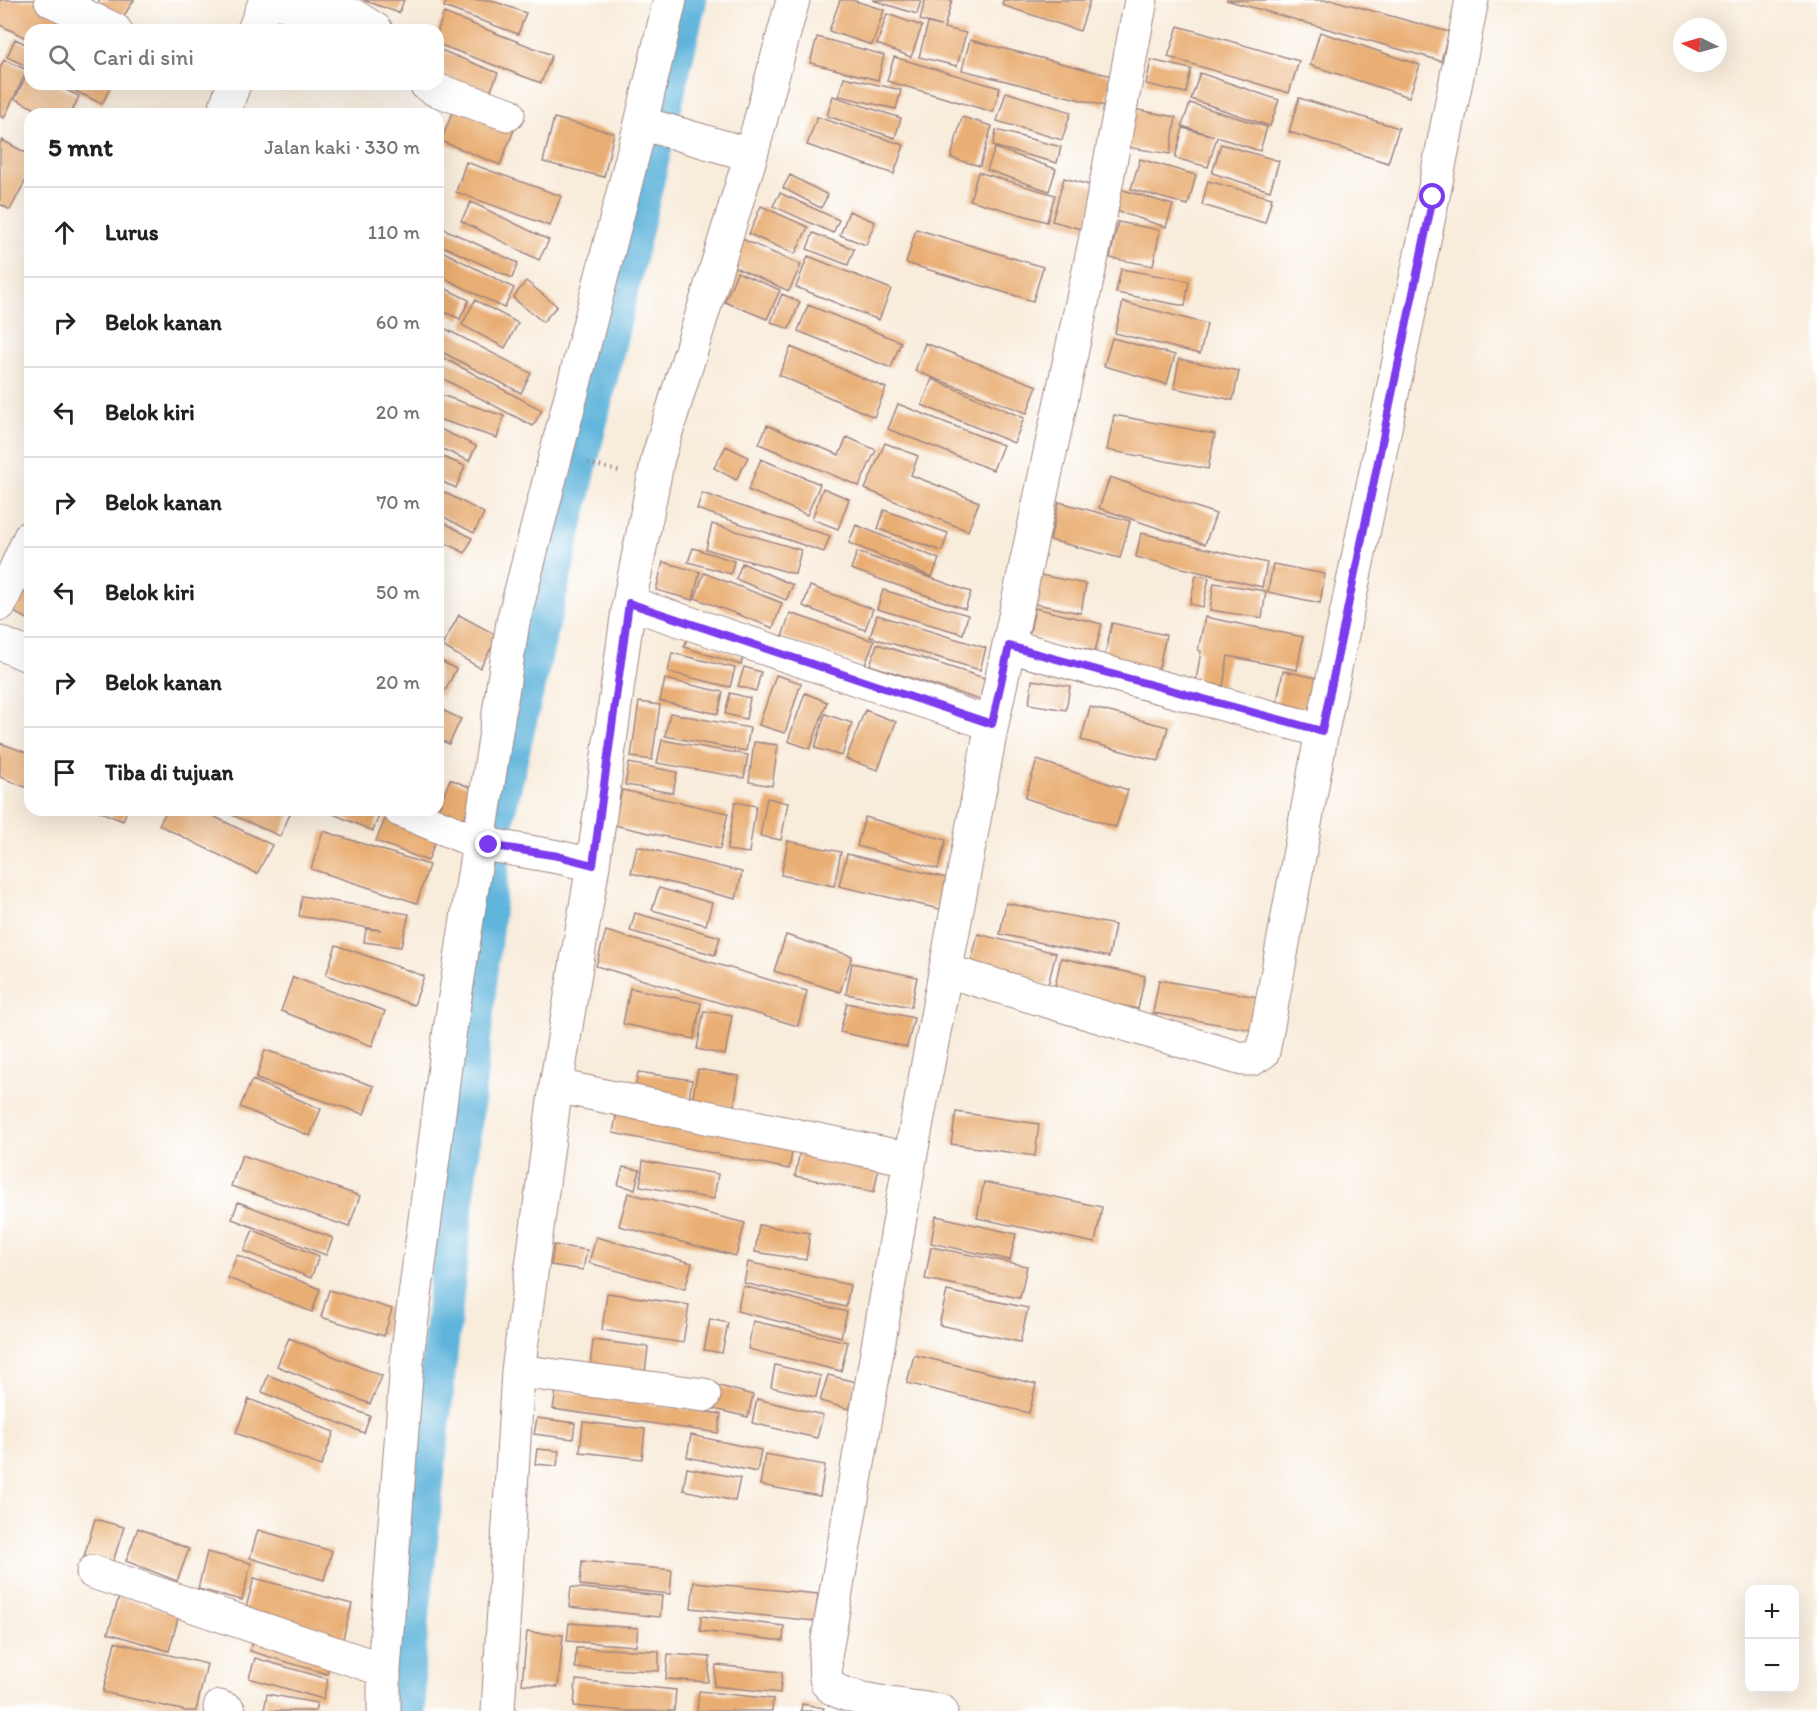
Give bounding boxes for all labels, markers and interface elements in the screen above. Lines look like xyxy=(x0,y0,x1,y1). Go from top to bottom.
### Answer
north arrow xyxy=(1673,18,1727,72)
search box xyxy=(24,24,444,90)
icon: search xyxy=(45,41,78,74)
text: Cari di sini xyxy=(93,44,194,71)
text: 5 mnt xyxy=(48,131,113,163)
text: Jalan kaki · 330 m xyxy=(264,135,420,159)
route start xyxy=(1419,183,1445,209)
icon: ahead xyxy=(48,216,81,249)
text: Lurus xyxy=(105,219,159,246)
text: 110 m xyxy=(368,220,420,244)
icon: right xyxy=(48,306,81,339)
text: Belok kanan xyxy=(105,309,222,336)
text: 60 m xyxy=(376,310,420,334)
icon: left xyxy=(48,396,81,429)
text: Belok kiri xyxy=(105,399,195,426)
text: 20 m xyxy=(376,400,420,424)
icon: right xyxy=(48,486,81,519)
text: Belok kanan xyxy=(105,489,222,516)
text: 70 m xyxy=(376,490,420,514)
icon: left xyxy=(48,576,81,609)
text: Belok kiri xyxy=(105,579,195,606)
text: 50 m xyxy=(376,580,420,604)
icon: right xyxy=(48,666,81,699)
text: Belok kanan xyxy=(105,669,222,696)
text: 20 m xyxy=(376,670,420,694)
icon: arrive xyxy=(48,756,81,789)
text: Tiba di tujuan xyxy=(105,759,234,786)
route end xyxy=(475,831,501,857)
map controls xyxy=(1745,1585,1799,1693)
button: + xyxy=(1745,1585,1799,1639)
button: − xyxy=(1745,1639,1799,1693)

